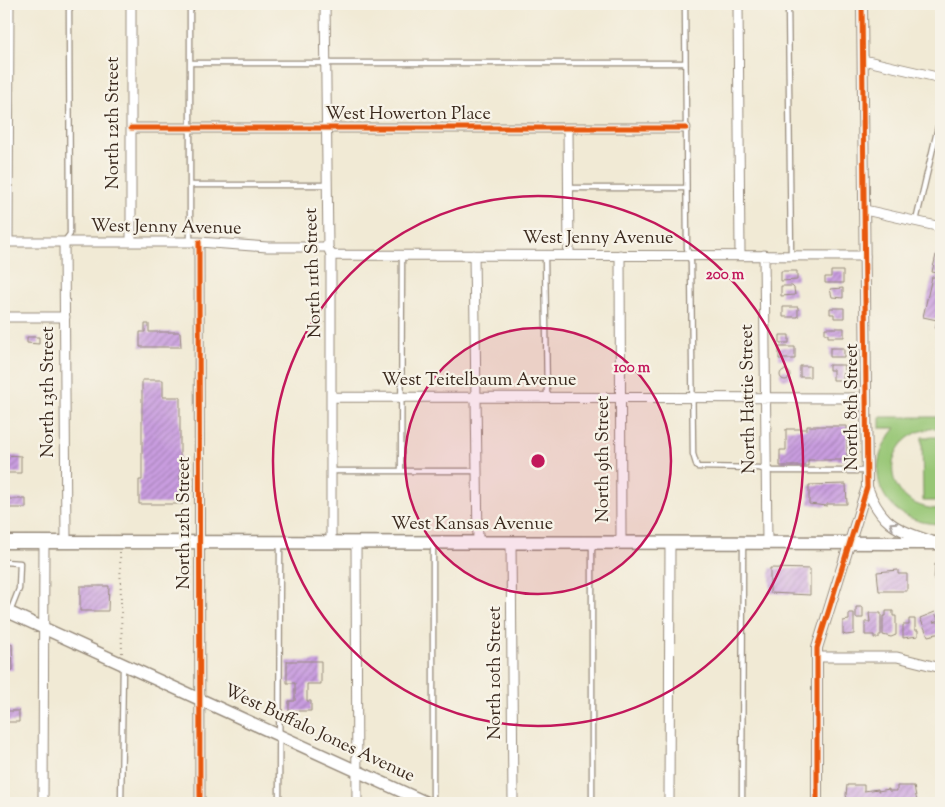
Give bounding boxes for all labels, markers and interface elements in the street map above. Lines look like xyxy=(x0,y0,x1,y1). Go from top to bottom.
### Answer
street label: North 12th Street xyxy=(101,57,127,189)
street label: West Howerton Place xyxy=(325,102,491,128)
street label: North 11th Street xyxy=(299,207,329,339)
street label: West Jenny Avenue xyxy=(90,214,242,242)
street label: West Jenny Avenue xyxy=(523,226,673,252)
text: 200 m xyxy=(706,265,745,286)
street label: North Hattie Street xyxy=(735,324,763,474)
street label: North 13th Street xyxy=(36,326,62,458)
street label: North 8th Street xyxy=(840,343,866,471)
text: 100 m xyxy=(614,358,651,379)
street label: West Teitelbaum Avenue xyxy=(382,368,576,394)
street label: North 9th Street xyxy=(591,396,617,522)
centre of rings xyxy=(529,452,547,470)
street label: North 12th Street xyxy=(172,457,198,589)
street label: West Kansas Avenue xyxy=(391,512,553,538)
one-way arrow xyxy=(889,522,898,532)
street label: North 10th Street xyxy=(483,606,509,740)
street label: West Buffalo Jones Avenue xyxy=(219,678,419,790)

